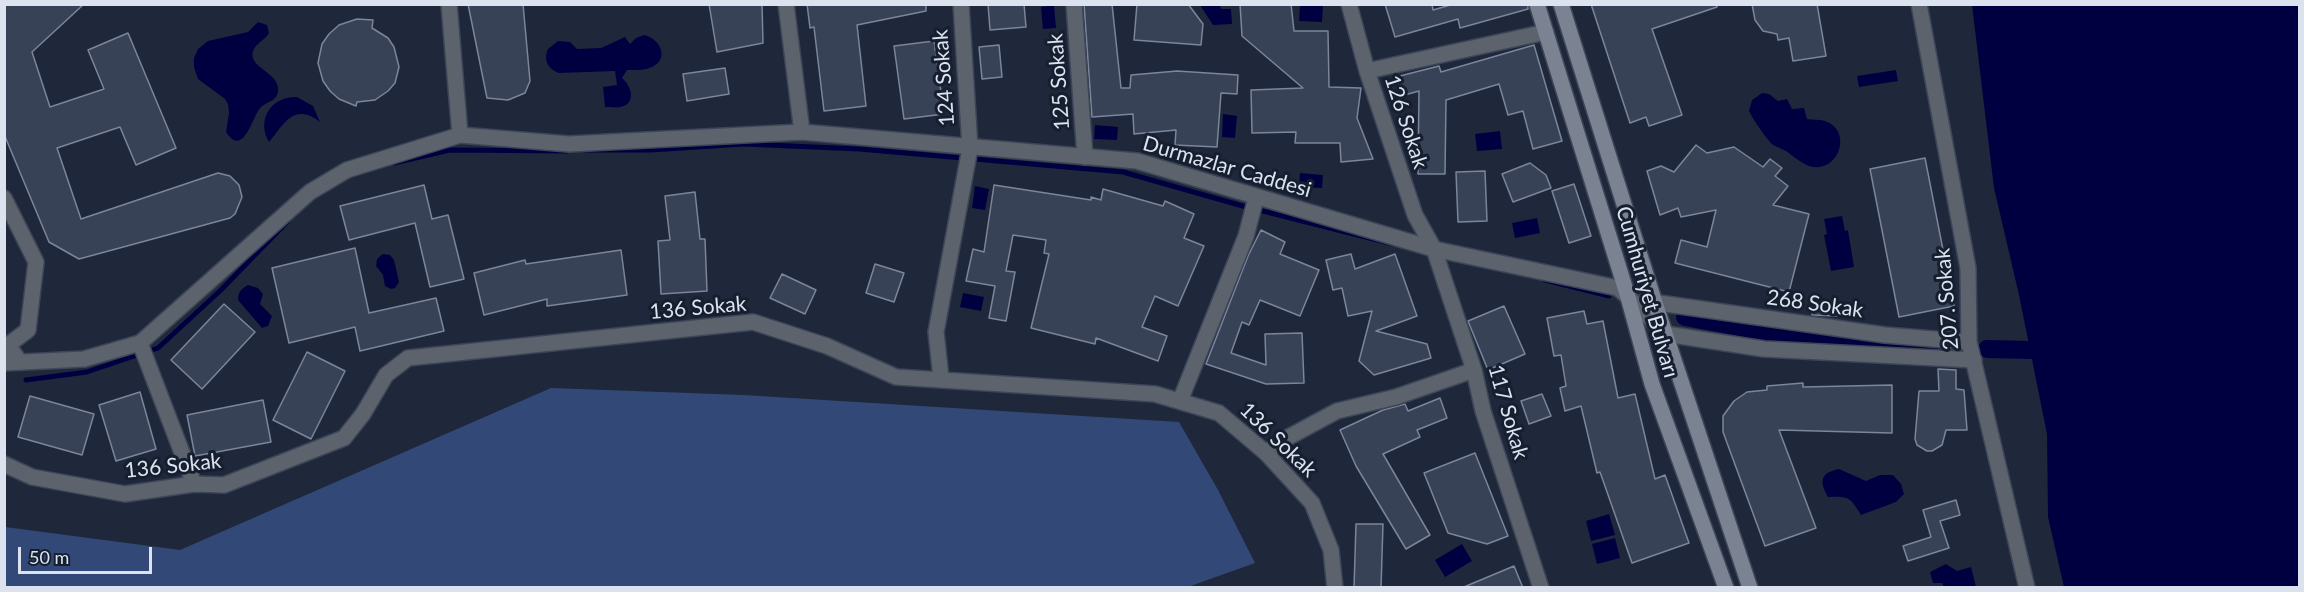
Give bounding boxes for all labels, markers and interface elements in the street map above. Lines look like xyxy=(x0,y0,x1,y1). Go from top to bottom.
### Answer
street label: 124 Sokak xyxy=(928,29,960,127)
street label: 125 Sokak xyxy=(1043,33,1075,131)
street label: 126 Sokak xyxy=(1379,72,1433,172)
street label: Durmazlar Caddesi xyxy=(1140,131,1314,203)
street label: Cumhuriyet Bulvarı xyxy=(1610,203,1684,381)
street label: 207. Sokak xyxy=(1930,247,1964,351)
street label: 268 Sokak xyxy=(1765,285,1865,323)
street label: 136 Sokak xyxy=(649,291,747,325)
street label: 117 Sokak xyxy=(1483,362,1533,462)
street label: 136 Sokak xyxy=(1234,397,1322,483)
street label: 136 Sokak xyxy=(123,448,223,484)
scale bar xyxy=(21,535,154,573)
text: 50 m xyxy=(29,546,69,568)

